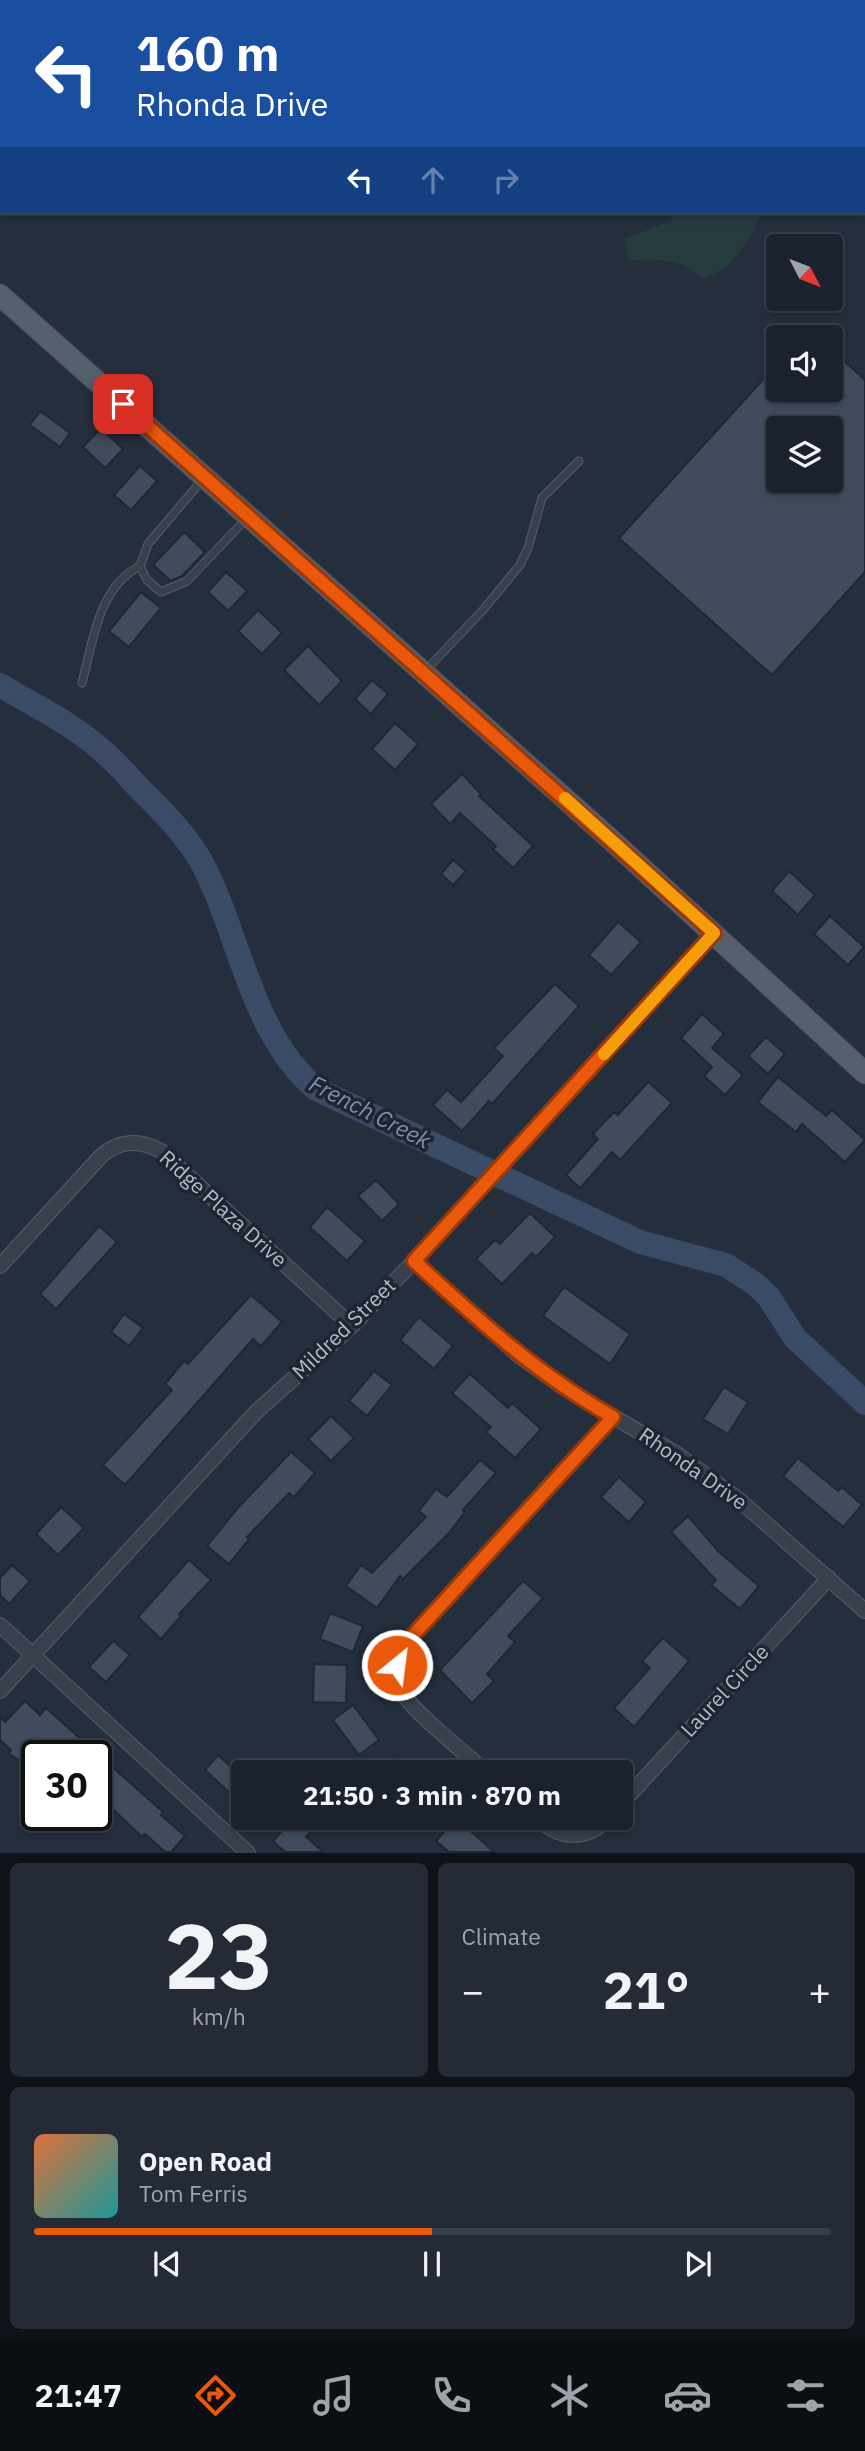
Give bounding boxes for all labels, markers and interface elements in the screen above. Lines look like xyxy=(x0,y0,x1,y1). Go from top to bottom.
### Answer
text: 160 m xyxy=(136,21,280,84)
icon: left xyxy=(21,28,112,119)
text: Rhonda Drive xyxy=(136,83,328,125)
icon: left xyxy=(341,161,379,199)
icon: ahead xyxy=(414,161,452,199)
icon: right xyxy=(487,161,525,199)
north arrow xyxy=(766,234,844,312)
map controls xyxy=(766,234,843,493)
button: sound xyxy=(766,325,843,402)
pin xyxy=(93,374,153,434)
icon: arrive xyxy=(104,385,142,423)
button: layers xyxy=(766,416,843,493)
water label: French Creek xyxy=(305,1068,437,1155)
street label: Ridge Plaza Drive xyxy=(154,1143,293,1273)
street label: Mildred Street xyxy=(285,1272,401,1385)
street label: Rhonda Drive xyxy=(634,1421,753,1516)
position arrow xyxy=(360,1628,434,1702)
street label: Laurel Circle xyxy=(674,1638,774,1743)
speed limit sign: 30 xyxy=(21,1740,112,1831)
text: 21:50 · 3 min · 870 m xyxy=(303,1778,561,1812)
text: 23 xyxy=(164,1896,273,2014)
text: Climate xyxy=(462,1921,541,1951)
text: 21° xyxy=(603,1956,690,2023)
text: − xyxy=(462,1966,484,2015)
text: + xyxy=(808,1966,831,2015)
text: km/h xyxy=(192,2001,246,2031)
text: Open Road xyxy=(139,2144,272,2178)
text: Tom Ferris xyxy=(139,2178,248,2208)
icon: previous xyxy=(148,2245,186,2283)
icon: pause xyxy=(413,2245,451,2283)
icon: next xyxy=(679,2245,717,2283)
icon: directions xyxy=(191,2371,240,2420)
icon: music xyxy=(309,2371,358,2420)
icon: phone xyxy=(427,2371,476,2420)
icon: climate xyxy=(545,2371,594,2420)
icon: car xyxy=(663,2371,712,2420)
icon: filters xyxy=(781,2371,830,2420)
text: 21:47 xyxy=(35,2374,122,2416)

